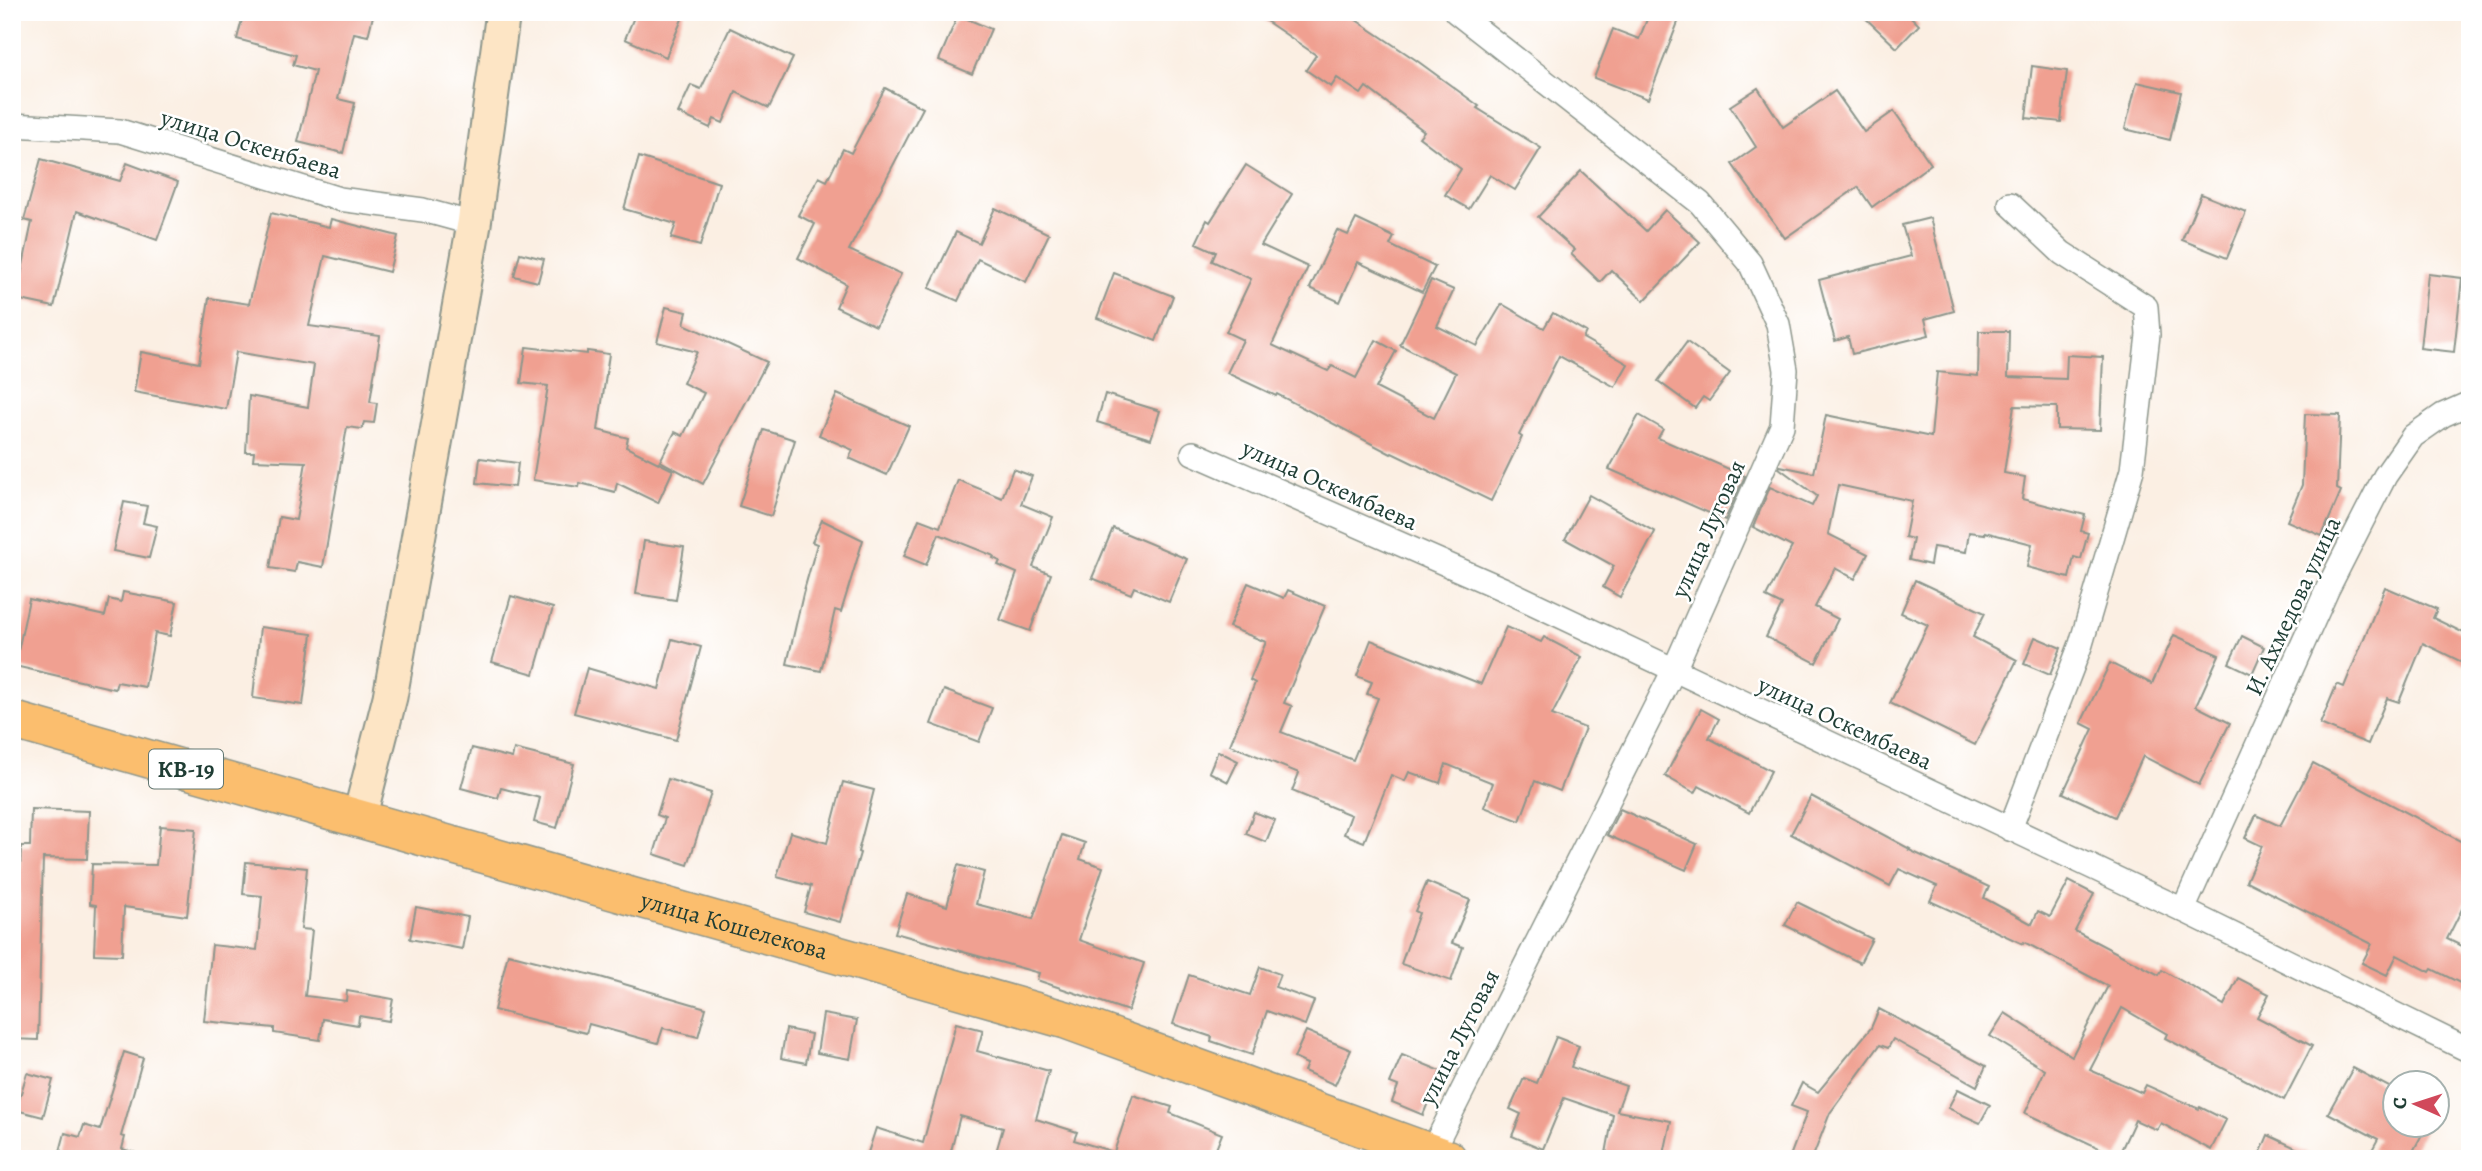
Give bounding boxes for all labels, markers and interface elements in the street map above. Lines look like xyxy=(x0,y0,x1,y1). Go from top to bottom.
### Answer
street label: улица Оскенбаева xyxy=(156,101,345,187)
street label: улица Оскембаева xyxy=(1236,432,1423,538)
street label: улица Луговая xyxy=(1663,455,1753,604)
street label: И. Ахмедова улица xyxy=(2237,511,2349,701)
street label: улица Оскембаева xyxy=(1752,668,1937,777)
road number: КВ-19 xyxy=(149,750,223,789)
street label: улица Кошелекова xyxy=(636,884,831,967)
street label: улица Луговая xyxy=(1411,964,1507,1111)
north arrow xyxy=(2380,1070,2450,1140)
text: С xyxy=(2387,1097,2413,1110)

